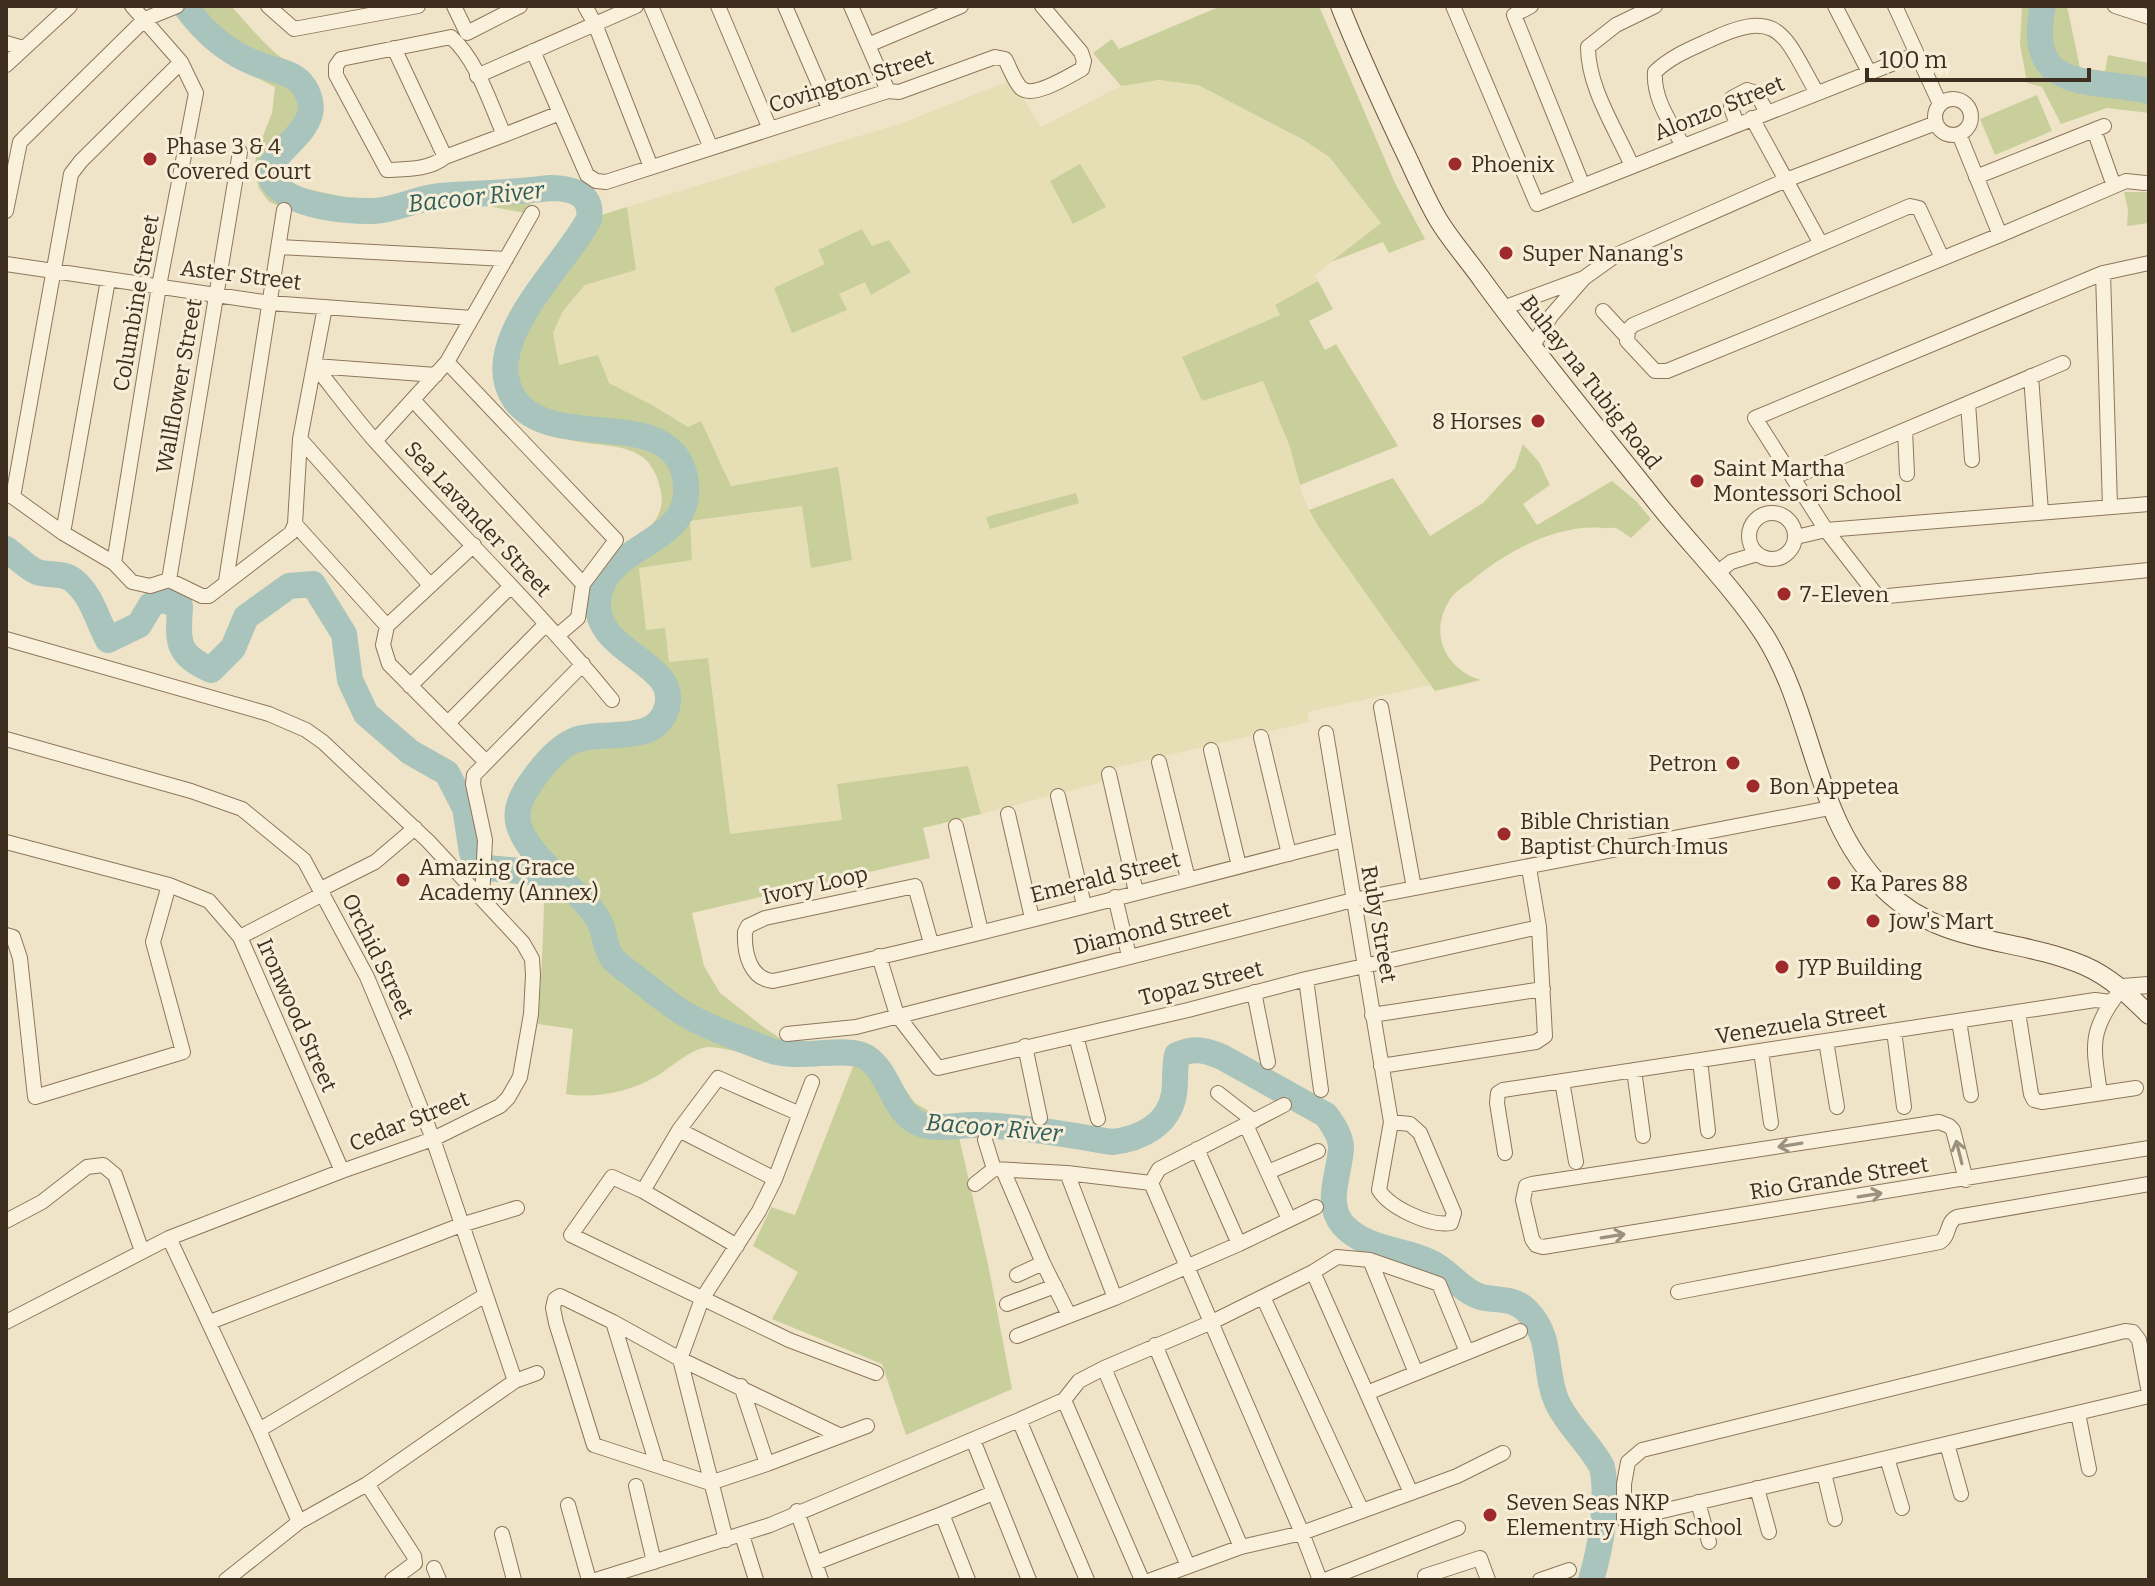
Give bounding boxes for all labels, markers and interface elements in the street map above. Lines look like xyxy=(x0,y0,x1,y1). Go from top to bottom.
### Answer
scale bar xyxy=(1867,32,2089,82)
street label: Covington Street xyxy=(765,43,937,119)
text: 100 m xyxy=(1879,46,1947,74)
street label: Alonzo Street xyxy=(1650,70,1788,146)
place label: Phase 3 & 4 Covered Court xyxy=(166,133,311,185)
marker: Phase 3 & 4 Covered Court xyxy=(141,150,159,168)
place label: Phoenix xyxy=(1471,151,1554,178)
marker: Phoenix xyxy=(1446,155,1464,173)
water label: Bacoor River xyxy=(407,176,546,218)
street label: Columbine Street xyxy=(107,213,165,393)
place label: Super Nanang's xyxy=(1522,240,1684,267)
marker: Super Nanang's xyxy=(1497,244,1515,262)
street label: Aster Street xyxy=(179,254,303,296)
street label: Buhay na Tubig Road xyxy=(1515,290,1667,474)
street label: Wallflower Street xyxy=(150,296,208,476)
place label: 8 Horses xyxy=(1432,408,1522,435)
marker: 8 Horses xyxy=(1529,412,1547,430)
street label: Sea Lavander Street xyxy=(399,435,557,603)
place label: Saint Martha Montessori School xyxy=(1713,455,1902,507)
marker: Saint Martha Montessori School xyxy=(1688,472,1706,490)
place label: 7-Eleven xyxy=(1800,581,1889,608)
marker: 7-Eleven xyxy=(1775,585,1793,603)
place label: Petron xyxy=(1648,750,1717,777)
marker: Petron xyxy=(1724,754,1742,772)
place label: Bon Appetea xyxy=(1769,773,1899,800)
marker: Bon Appetea xyxy=(1744,777,1762,795)
place label: Bible Christian Baptist Church Imus xyxy=(1520,808,1728,860)
marker: Bible Christian Baptist Church Imus xyxy=(1495,825,1513,843)
street label: Emerald Street xyxy=(1027,845,1183,909)
place label: Amazing Grace Academy (Annex) xyxy=(419,854,599,906)
street label: Ivory Loop xyxy=(760,860,870,910)
street label: Ruby Street xyxy=(1355,863,1403,985)
place label: Ka Pares 88 xyxy=(1850,870,1968,897)
marker: Amazing Grace Academy (Annex) xyxy=(394,871,412,889)
marker: Ka Pares 88 xyxy=(1825,874,1843,892)
street label: Orchid Street xyxy=(336,889,420,1023)
street label: Diamond Street xyxy=(1071,895,1233,961)
place label: Jow's Mart xyxy=(1888,908,1994,935)
marker: Jow's Mart xyxy=(1864,912,1882,930)
street label: Ironwood Street xyxy=(251,934,343,1096)
place label: JYP Building xyxy=(1797,954,1922,981)
street label: Topaz Street xyxy=(1136,955,1266,1011)
marker: JYP Building xyxy=(1773,958,1791,976)
street label: Venezuela Street xyxy=(1714,996,1888,1050)
street label: Cedar Street xyxy=(345,1085,473,1157)
water label: Bacoor River xyxy=(925,1108,1064,1148)
one-way arrow xyxy=(1778,1138,1803,1153)
one-way arrow xyxy=(1951,1140,1966,1165)
street label: Rio Grande Street xyxy=(1748,1151,1930,1205)
one-way arrow xyxy=(1856,1187,1882,1202)
one-way arrow xyxy=(1600,1228,1625,1243)
place label: Seven Seas NKP Elementry High School xyxy=(1506,1489,1742,1541)
marker: Seven Seas NKP Elementry High School xyxy=(1481,1506,1499,1524)

